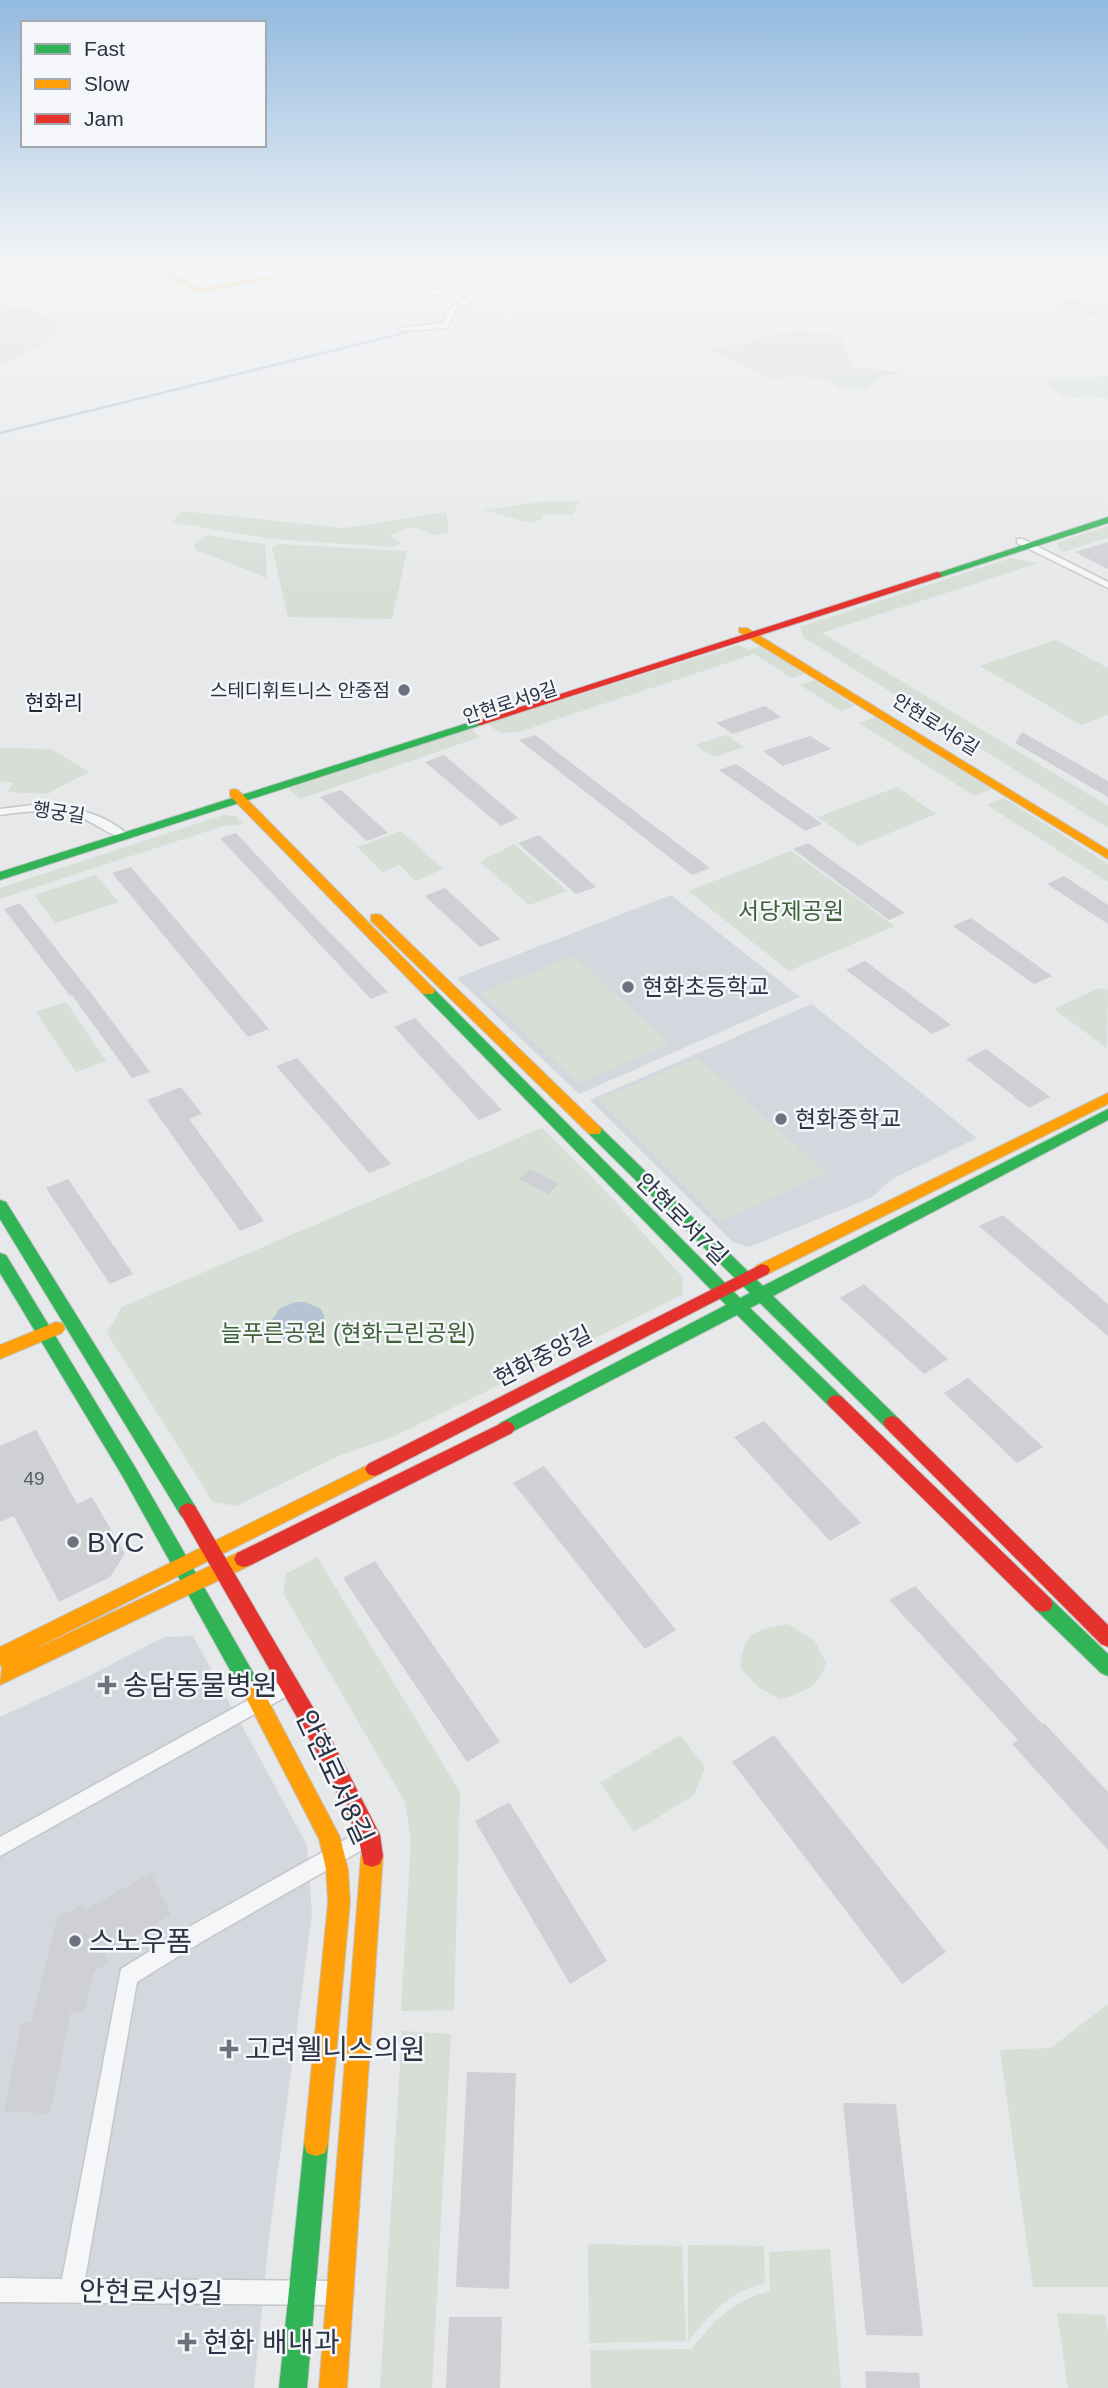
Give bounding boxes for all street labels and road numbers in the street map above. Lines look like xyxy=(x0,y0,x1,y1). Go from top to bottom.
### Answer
street label: 안현로서9길 xyxy=(460,677,560,728)
street label: 안현로서6길 xyxy=(889,690,983,759)
street label: 행궁길 xyxy=(31,798,86,827)
street label: 안현로서7길 xyxy=(631,1168,733,1270)
street label: 현화중앙길 xyxy=(490,1320,596,1392)
street label: 안현로서8길 xyxy=(290,1705,379,1849)
street label: 안현로서9길 xyxy=(79,2276,223,2309)

